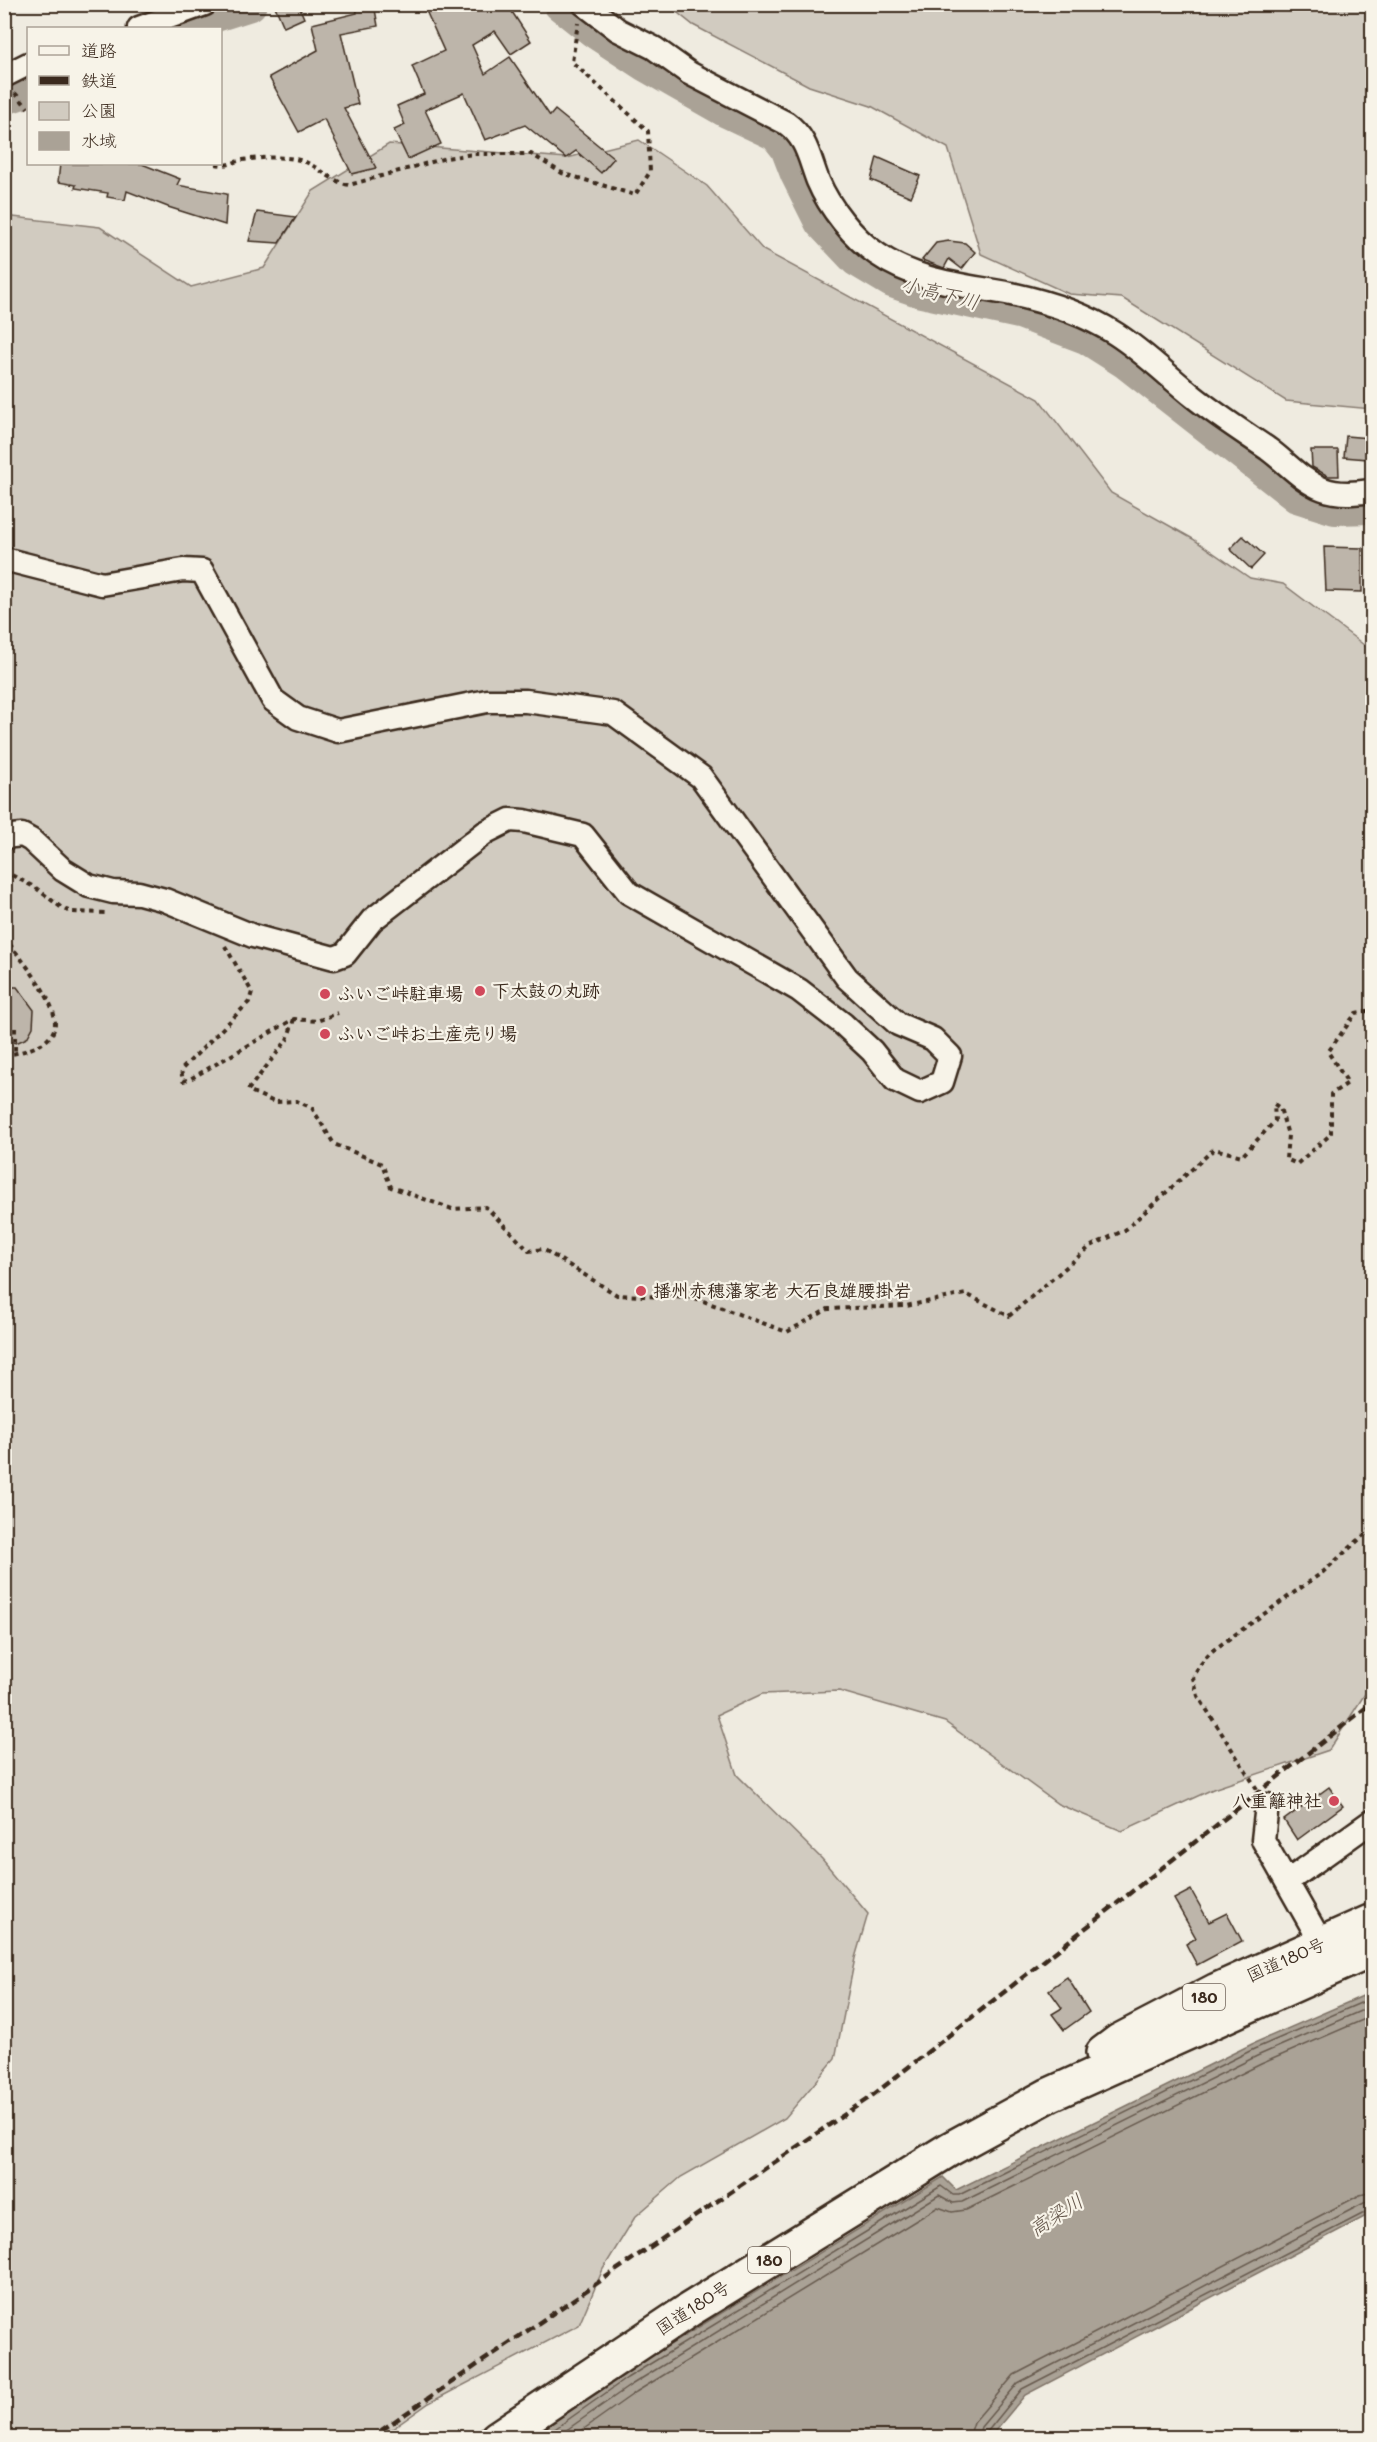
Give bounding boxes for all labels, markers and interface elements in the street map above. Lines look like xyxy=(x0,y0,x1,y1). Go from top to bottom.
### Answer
legend xyxy=(27,27,222,165)
text: 道路 xyxy=(81,38,117,62)
text: 鉄道 xyxy=(81,68,117,92)
text: 公園 xyxy=(81,98,117,122)
text: 水域 xyxy=(81,128,117,152)
water label: 小高下川 xyxy=(898,270,982,314)
place label: 下太鼓の丸跡 xyxy=(492,978,600,1002)
place label: ふいご峠駐車場 xyxy=(337,981,463,1005)
marker: 下太鼓の丸跡 xyxy=(473,984,487,998)
marker: ふいご峠駐車場 xyxy=(318,987,332,1001)
place label: ふいご峠お土産売り場 xyxy=(337,1021,517,1045)
marker: ふいご峠お土産売り場 xyxy=(318,1027,332,1041)
place label: 播州赤穂藩家老 大石良雄腰掛岩 xyxy=(653,1278,911,1302)
marker: 播州赤穂藩家老 大石良雄腰掛岩 xyxy=(634,1284,648,1298)
place label: 八重籬神社 xyxy=(1232,1788,1322,1812)
marker: 八重籬神社 xyxy=(1327,1794,1341,1808)
street label: 国道180号 xyxy=(1242,1931,1329,1987)
road number: 180 xyxy=(1183,1984,1225,2010)
water label: 高梁川 xyxy=(1023,2187,1088,2241)
road number: 180 xyxy=(748,2247,790,2273)
street label: 国道180号 xyxy=(651,2274,734,2340)

